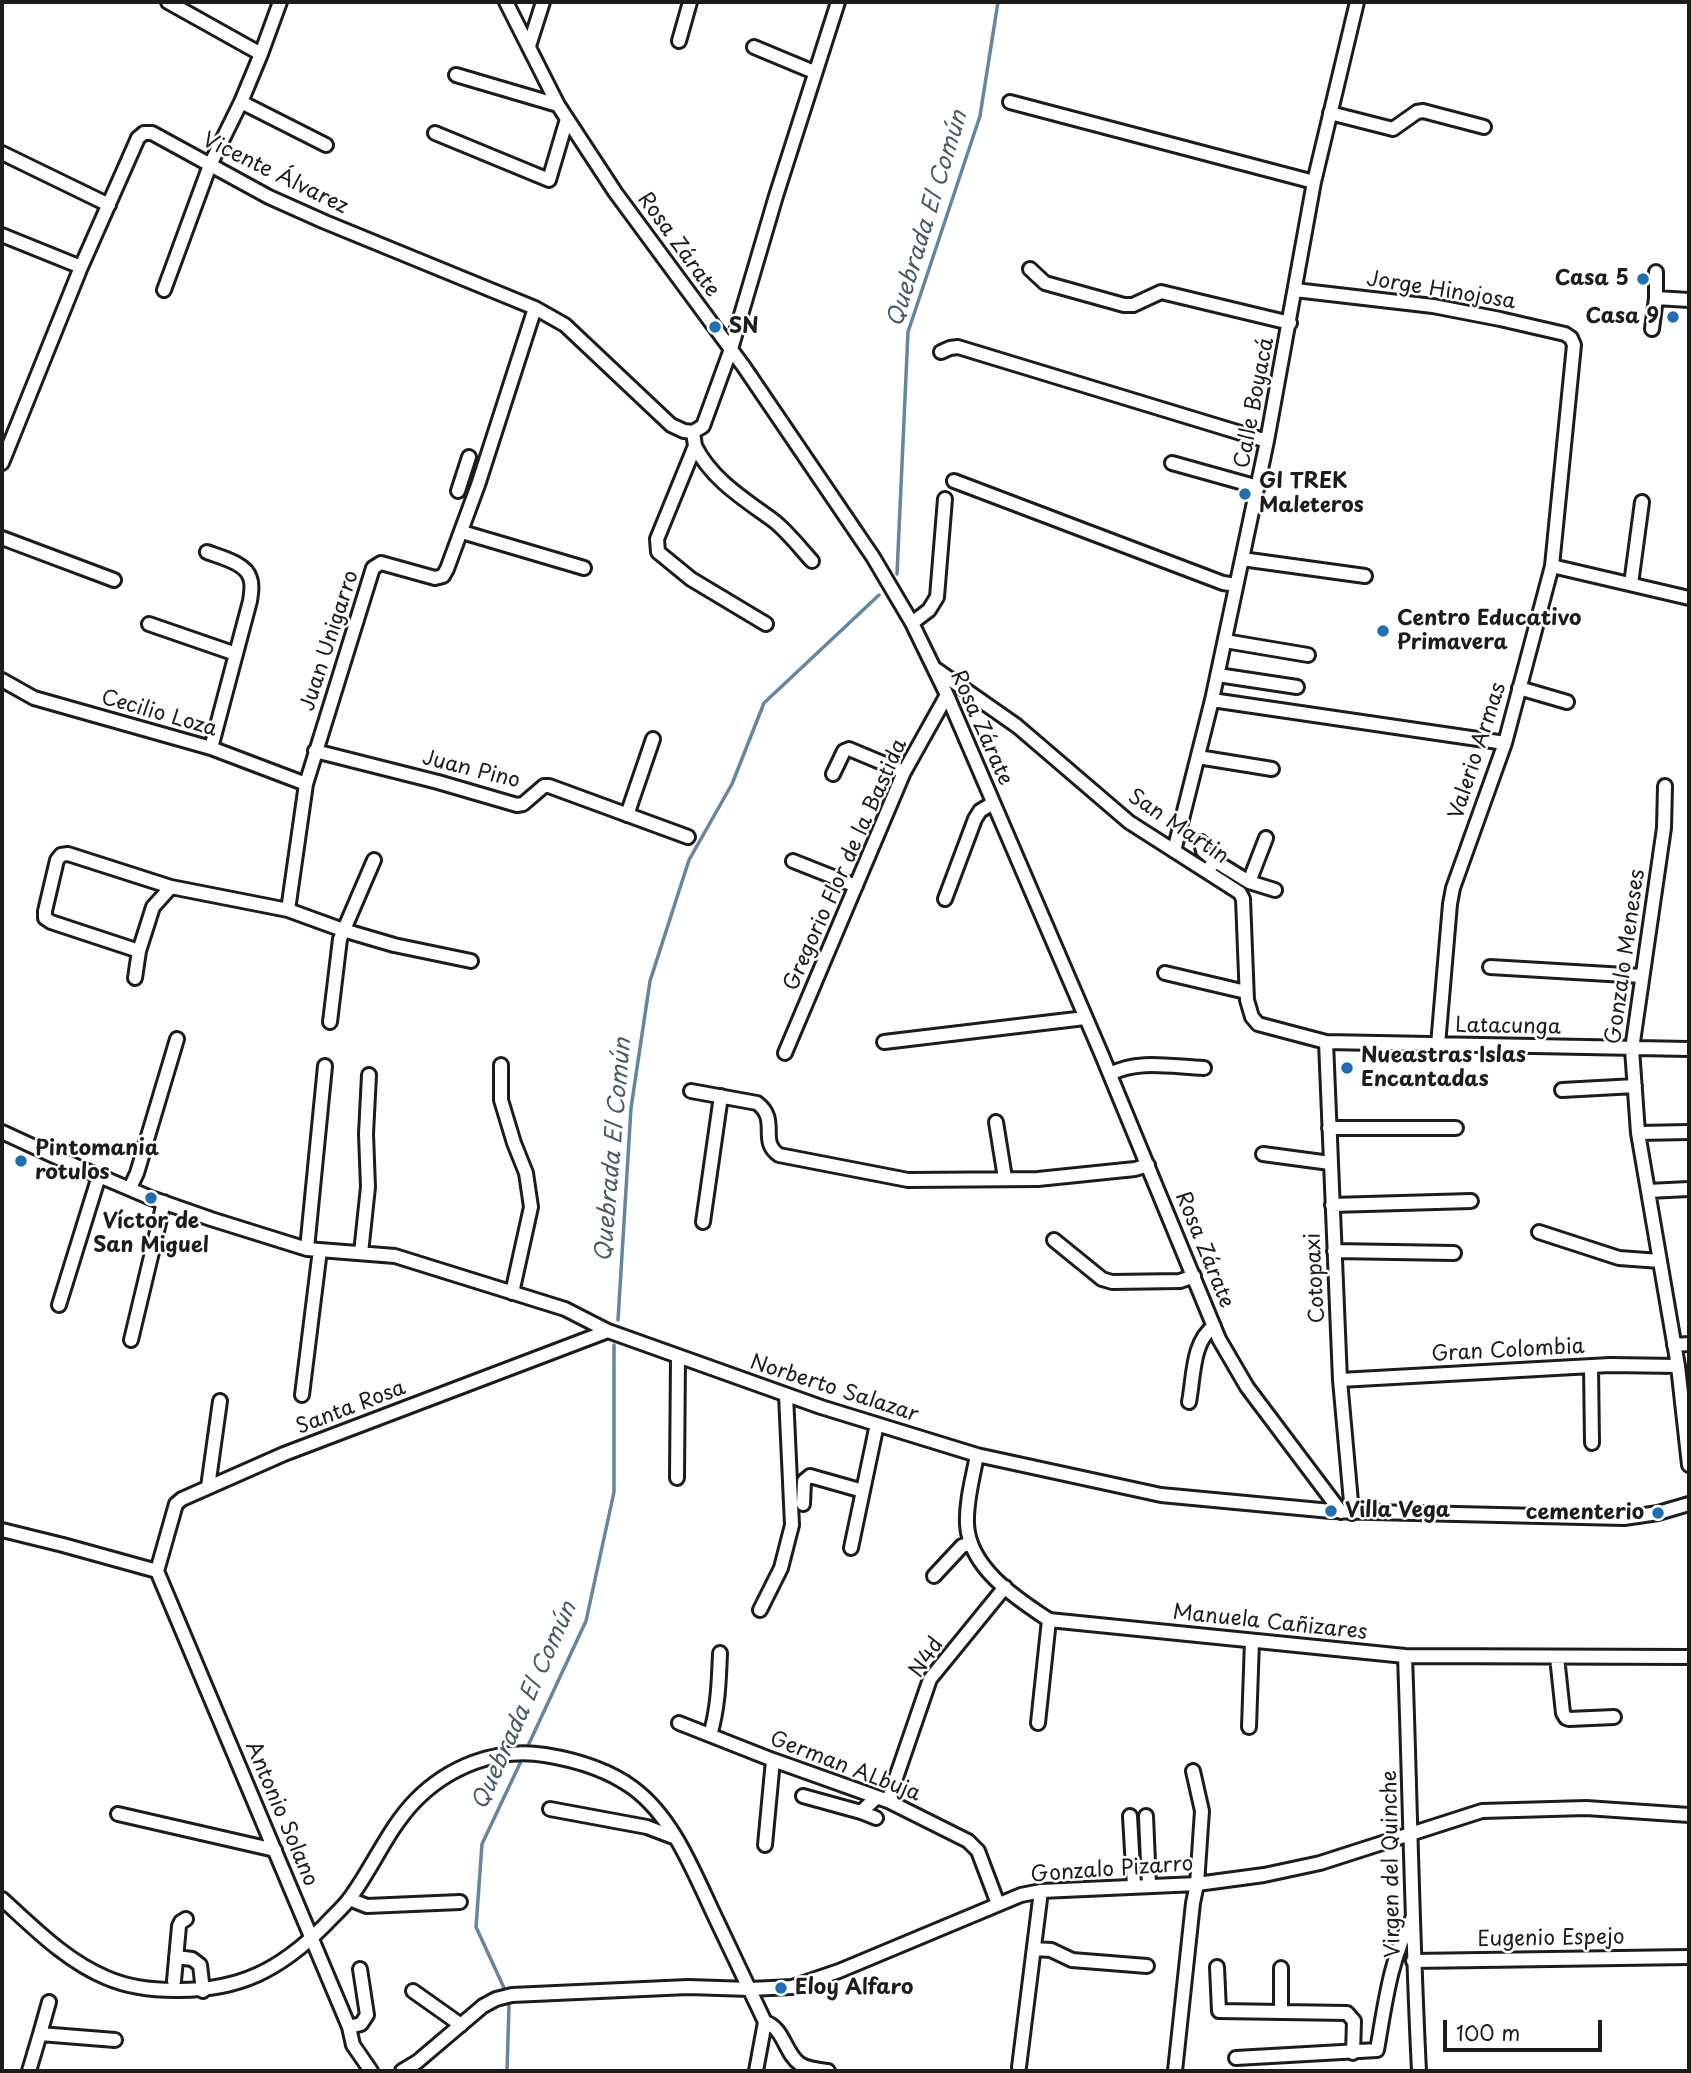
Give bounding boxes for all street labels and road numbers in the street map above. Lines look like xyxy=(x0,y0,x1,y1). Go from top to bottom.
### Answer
street label: Vicente Álvarez xyxy=(198,128,352,220)
street label: Rosa Zárate xyxy=(632,188,724,302)
street label: Jorge Hinojosa xyxy=(1365,267,1517,315)
street label: Calle Boyacá xyxy=(1230,336,1280,470)
street label: Juan Unigarro xyxy=(295,568,365,714)
street label: Rosa Zárate xyxy=(944,667,1018,789)
street label: Valerio Armas xyxy=(1444,680,1512,822)
street label: Cecilio Loza xyxy=(98,685,220,743)
street label: Gregorio Flor de la Bastida xyxy=(779,735,913,995)
street label: Juan Pino xyxy=(419,746,523,794)
street label: San Martin xyxy=(1123,784,1233,870)
street label: Gonzalo Meneses xyxy=(1601,868,1651,1046)
street label: Latacunga xyxy=(1455,1013,1561,1041)
street label: Rosa Zárate xyxy=(1169,1188,1239,1312)
street label: Cotopaxi xyxy=(1301,1232,1331,1324)
street label: Gran Colombia xyxy=(1431,1334,1585,1368)
street label: Norberto Salazar xyxy=(747,1350,921,1428)
street label: Santa Rosa xyxy=(293,1376,409,1440)
street label: Manuela Cañizares xyxy=(1172,1600,1368,1646)
street label: N4d xyxy=(905,1633,949,1683)
street label: German ALbuja xyxy=(766,1727,924,1807)
street label: Antonio Solano xyxy=(239,1738,323,1890)
street label: Virgen del Quinche xyxy=(1378,1770,1406,1958)
street label: Gonzalo Pizarro xyxy=(1030,1852,1194,1888)
street label: Eugenio Espejo xyxy=(1477,1925,1625,1953)

